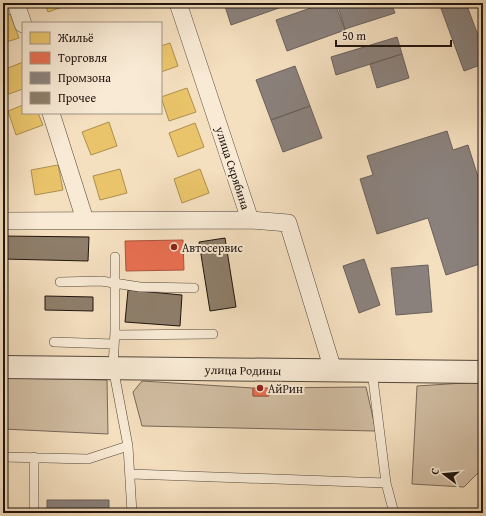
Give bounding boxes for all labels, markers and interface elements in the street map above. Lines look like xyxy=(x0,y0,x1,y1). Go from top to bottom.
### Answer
legend xyxy=(22,22,162,114)
scale bar xyxy=(336,22,451,48)
text: 50 m xyxy=(342,27,366,44)
text: Жильё xyxy=(57,29,94,46)
text: Торговля xyxy=(58,49,107,66)
text: Промзона xyxy=(58,69,111,86)
text: Прочее xyxy=(58,89,96,106)
street label: улица Скрябина xyxy=(211,123,255,212)
place label: Автосервис xyxy=(182,239,243,256)
marker: Автосервис xyxy=(169,242,179,252)
street label: улица Родины xyxy=(204,361,282,379)
place label: АйРин xyxy=(268,380,303,397)
marker: АйРин xyxy=(255,383,265,393)
north arrow xyxy=(424,454,464,494)
text: С xyxy=(426,466,443,476)

